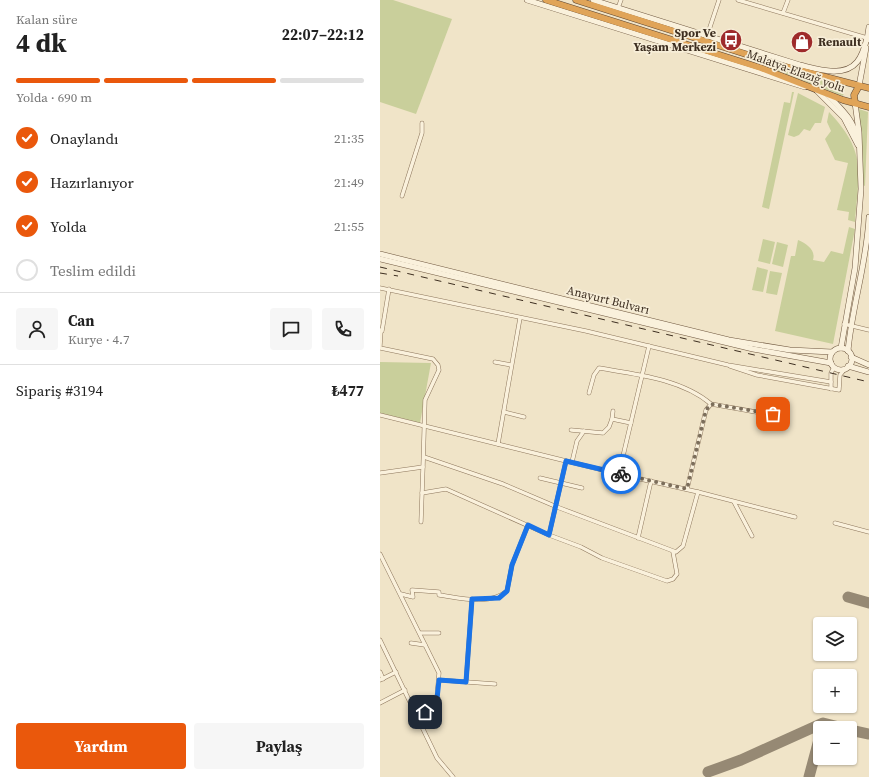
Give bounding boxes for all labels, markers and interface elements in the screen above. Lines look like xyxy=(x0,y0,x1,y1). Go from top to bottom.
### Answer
text: Kalan süre xyxy=(16,11,78,28)
text: 22:07–22:12 xyxy=(282,24,364,45)
text: 4 dk xyxy=(16,25,67,61)
place label: Spor Ve Yaşam Merkezi xyxy=(633,25,716,55)
bus stop icon: Spor Ve Yaşam Merkezi xyxy=(718,27,744,53)
shop icon: Renault xyxy=(789,29,815,55)
place label: Renault xyxy=(818,34,862,50)
street label: Malatya-Elazığ yolu xyxy=(745,46,847,96)
text: Yolda · 690 m xyxy=(16,89,92,106)
icon: check xyxy=(16,127,38,149)
text: Onaylandı xyxy=(50,128,119,149)
text: 21:35 xyxy=(334,130,364,147)
icon: check xyxy=(16,171,38,193)
text: Hazırlanıyor xyxy=(50,172,134,193)
text: 21:49 xyxy=(334,174,364,191)
icon: check xyxy=(16,215,38,237)
text: Yolda xyxy=(50,216,87,237)
text: 21:55 xyxy=(334,218,364,235)
text: Teslim edildi xyxy=(50,260,136,281)
street label: Anayurt Bulvarı xyxy=(565,282,651,318)
button: person xyxy=(16,308,58,350)
button: chat xyxy=(270,308,312,350)
button: phone xyxy=(322,308,364,350)
text: Can xyxy=(68,310,95,331)
text: Kurye · 4.7 xyxy=(68,331,130,348)
text: Sipariş #3194 xyxy=(16,380,103,401)
text: ₺477 xyxy=(331,380,364,401)
pin xyxy=(756,397,790,431)
icon: bag xyxy=(762,403,784,425)
courier xyxy=(601,454,641,494)
icon: bike xyxy=(610,463,632,485)
map controls xyxy=(813,617,857,765)
button: layers xyxy=(813,617,857,661)
button: + xyxy=(813,669,857,713)
pin xyxy=(408,695,442,729)
icon: home xyxy=(414,701,436,723)
button: − xyxy=(813,721,857,765)
button: Yardım xyxy=(16,723,186,769)
button: Paylaş xyxy=(194,723,364,769)

